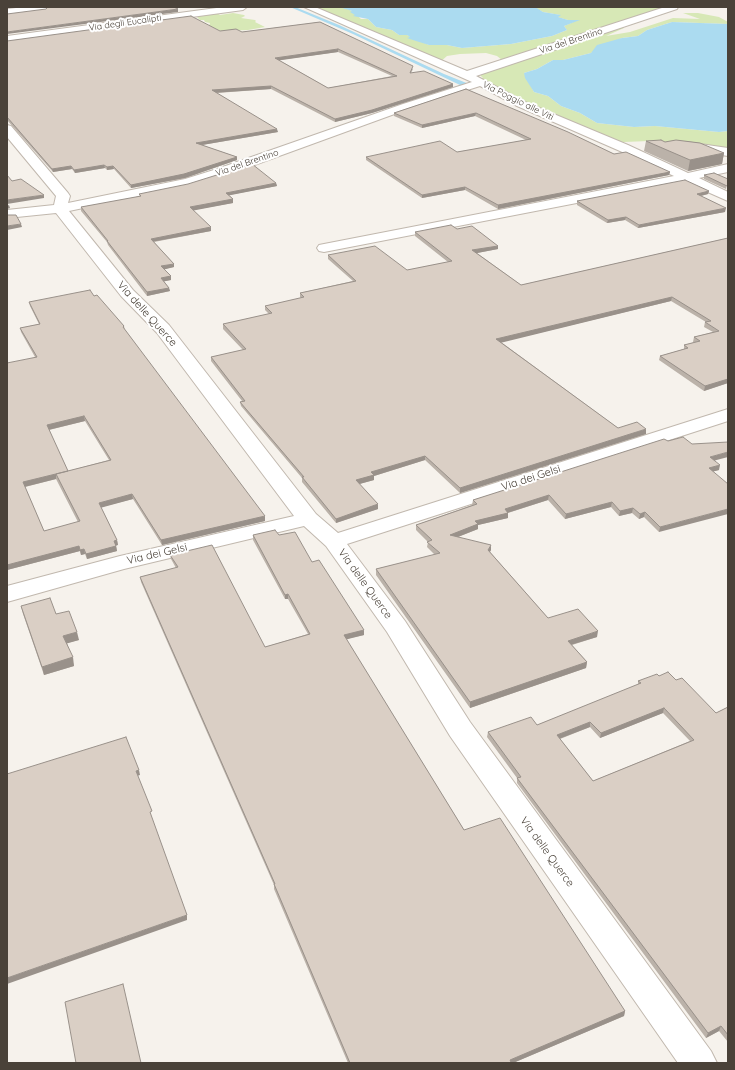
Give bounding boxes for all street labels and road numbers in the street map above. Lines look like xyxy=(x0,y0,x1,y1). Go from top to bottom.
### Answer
street label: Via degli Eucalipti xyxy=(88,13,162,33)
street label: Via del Brentino xyxy=(538,26,604,56)
street label: Via Poggio alle Viti xyxy=(481,79,555,123)
street label: Via del Brentino xyxy=(214,147,280,179)
street label: Via delle Querce xyxy=(114,279,180,349)
street label: Via dei Gelsi xyxy=(500,462,562,494)
street label: Via dei Gelsi xyxy=(126,541,188,567)
street label: Via delle Querce xyxy=(335,546,395,622)
street label: Via delle Querce xyxy=(517,814,577,890)

